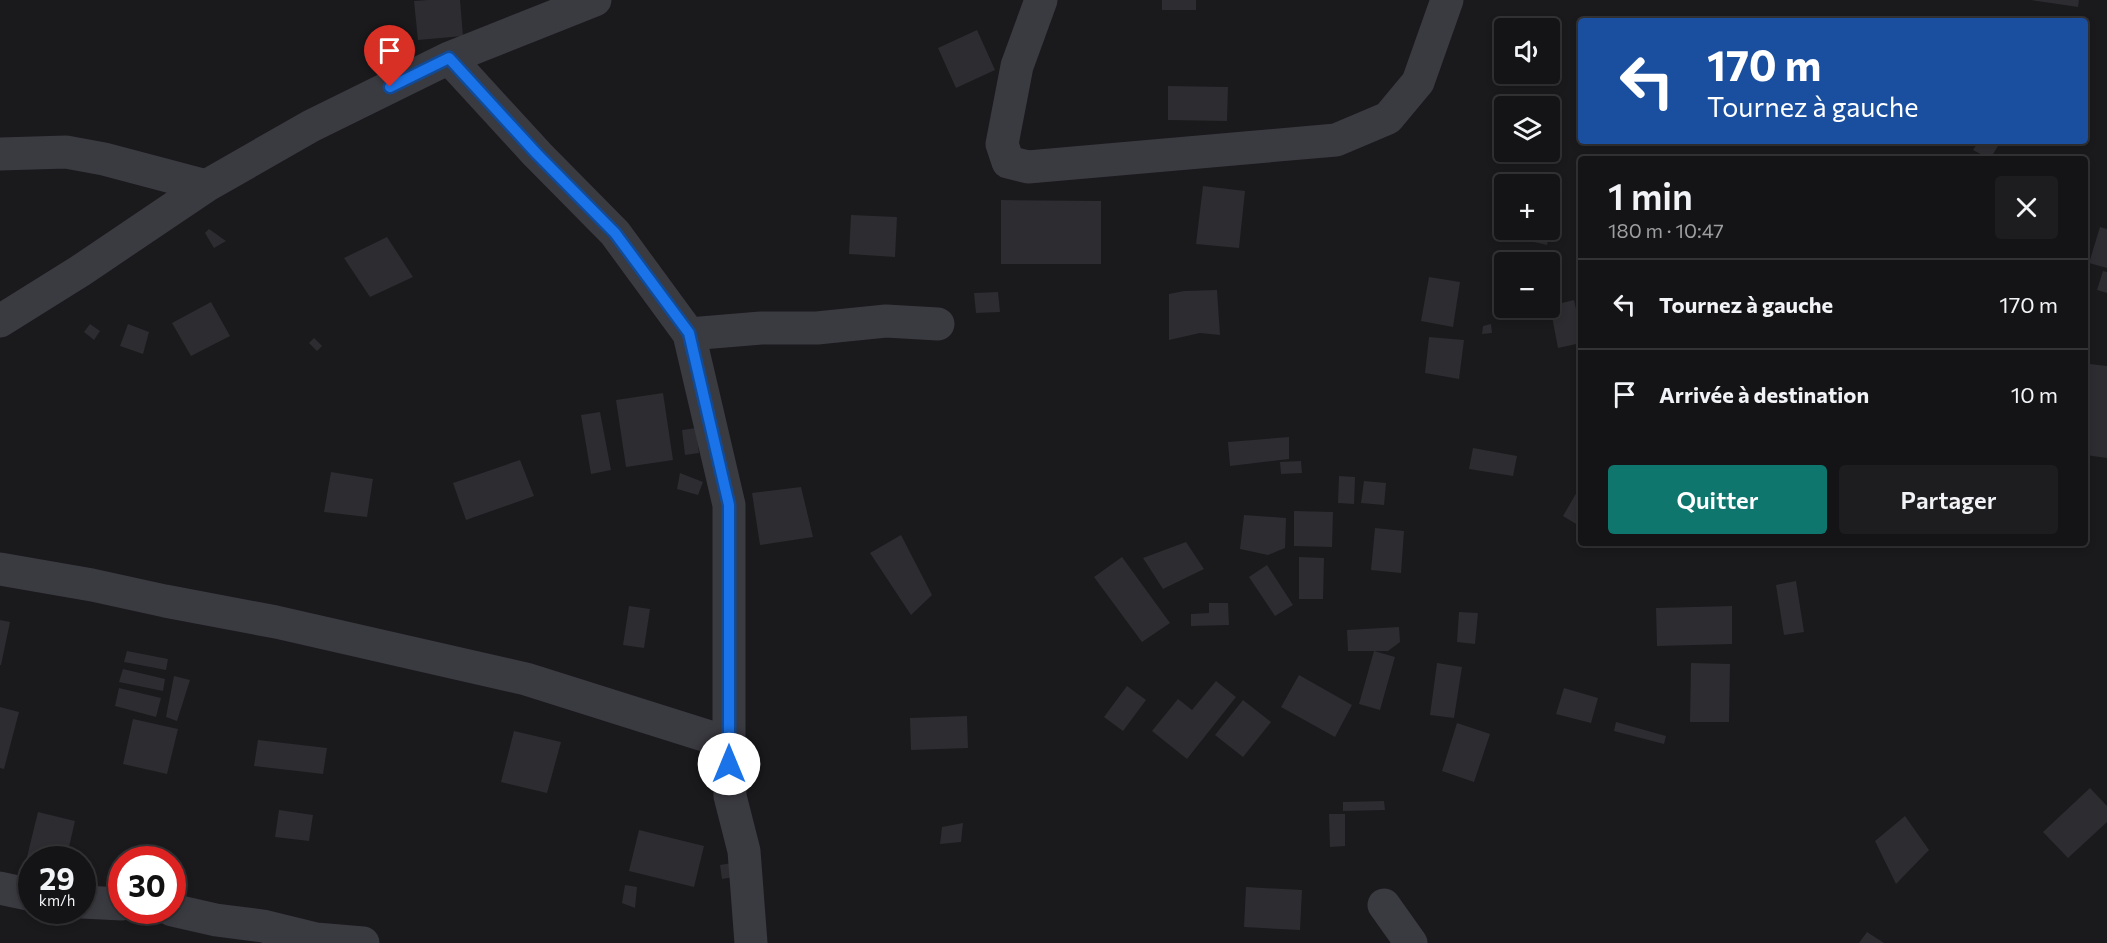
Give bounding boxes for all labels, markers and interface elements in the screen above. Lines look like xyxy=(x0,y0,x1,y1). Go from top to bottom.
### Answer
map controls xyxy=(1494,18,1560,318)
button: sound xyxy=(1494,18,1560,84)
pin xyxy=(364,25,415,87)
icon: arrive xyxy=(373,34,406,67)
text: 170 m xyxy=(1707,38,1821,90)
icon: left xyxy=(1608,42,1686,120)
text: Tournez à gauche xyxy=(1707,90,1918,123)
button: layers xyxy=(1494,96,1560,162)
text: 1 min xyxy=(1608,173,1693,217)
button: + xyxy=(1494,174,1560,240)
button: close xyxy=(1995,176,2058,239)
text: 180 m · 10:47 xyxy=(1608,218,1724,242)
button: − xyxy=(1494,252,1560,318)
icon: left xyxy=(1608,288,1641,321)
text: Tournez à gauche xyxy=(1659,291,1833,318)
text: 170 m xyxy=(1999,291,2058,318)
icon: arrive xyxy=(1608,378,1641,411)
text: Arrivée à destination xyxy=(1659,381,1869,408)
text: 10 m xyxy=(2011,381,2058,408)
button: Quitter xyxy=(1608,465,1827,534)
button: Partager xyxy=(1839,465,2058,534)
position arrow xyxy=(697,732,761,796)
speed limit sign: 30 xyxy=(108,846,186,924)
text: 29 xyxy=(39,859,75,896)
text: km/h xyxy=(39,891,75,909)

